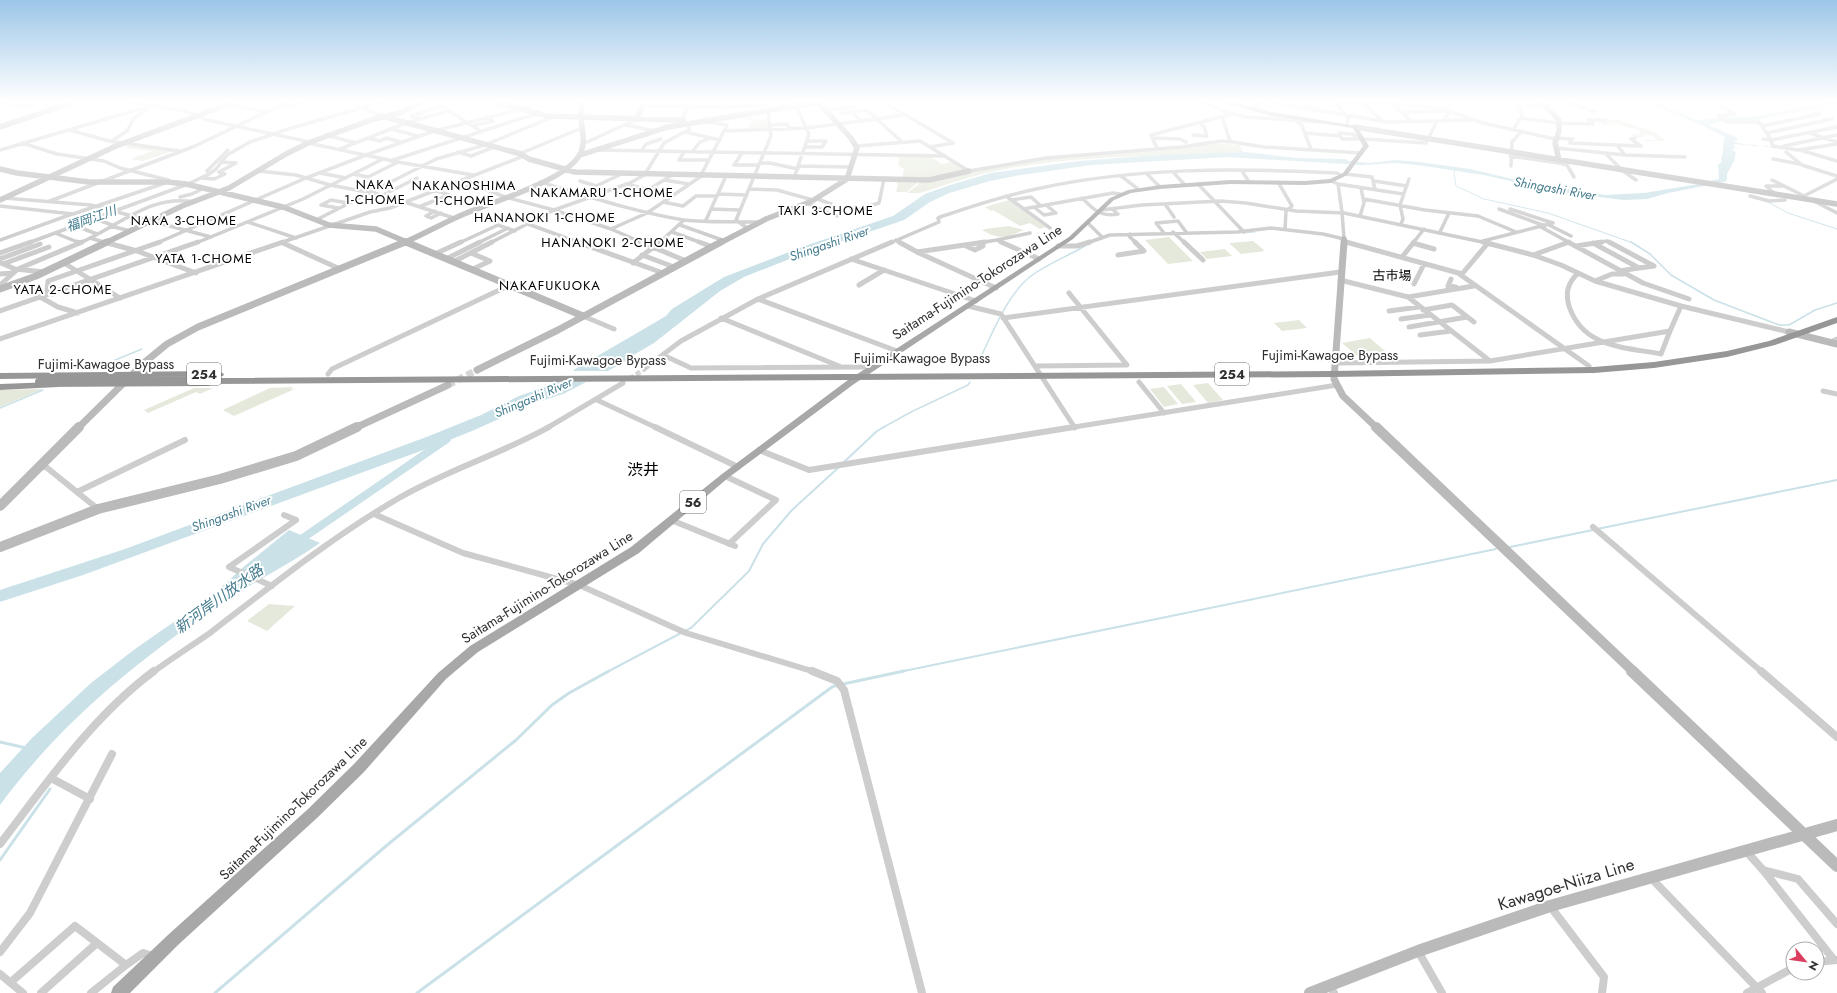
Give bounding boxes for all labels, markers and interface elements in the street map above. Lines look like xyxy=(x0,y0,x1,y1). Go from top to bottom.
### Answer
water label: Shingashi River xyxy=(1512,172,1598,205)
district label: NAKA 1-CHOME xyxy=(344,175,406,209)
district label: NAKANOSHIMA 1-CHOME xyxy=(412,176,516,210)
district label: NAKAMARU 1-CHOME xyxy=(530,183,674,202)
water label: 福岡江川 xyxy=(63,200,121,236)
district label: TAKI 3-CHOME xyxy=(778,201,874,220)
district label: HANANOKI 1-CHOME xyxy=(474,208,616,227)
district label: NAKA 3-CHOME xyxy=(131,211,237,230)
street label: Saitama-Fujimino-Tokorozawa Line xyxy=(888,219,1066,345)
water label: Shingashi River xyxy=(787,221,872,266)
district label: HANANOKI 2-CHOME xyxy=(541,233,685,252)
district label: YATA 1-CHOME xyxy=(155,249,253,268)
district label: 古市場 xyxy=(1372,266,1412,285)
district label: NAKAFUKUOKA xyxy=(499,276,601,295)
district label: YATA 2-CHOME xyxy=(13,280,113,299)
street label: Fujimi-Kawagoe Bypass xyxy=(1262,345,1399,365)
street label: Fujimi-Kawagoe Bypass xyxy=(854,348,991,368)
street label: Fujimi-Kawagoe Bypass xyxy=(530,350,667,370)
street label: Fujimi-Kawagoe Bypass xyxy=(38,354,175,374)
road number: 254 xyxy=(187,363,221,385)
road number: 254 xyxy=(1215,363,1249,385)
water label: Shingashi River xyxy=(491,372,576,422)
district label: 渋井 xyxy=(627,458,659,481)
water label: Shingashi River xyxy=(189,490,274,537)
road number: 56 xyxy=(680,491,706,513)
street label: Saitama-Fujimino-Tokorozawa Line xyxy=(457,526,637,648)
water label: 新河岸川放水路 xyxy=(170,558,270,639)
street label: Saitama-Fujimino-Tokorozawa Line xyxy=(215,732,371,884)
street label: Kawagoe-Niiza Line xyxy=(1495,852,1637,916)
north arrow xyxy=(1785,941,1825,981)
text: N xyxy=(1805,958,1823,974)

